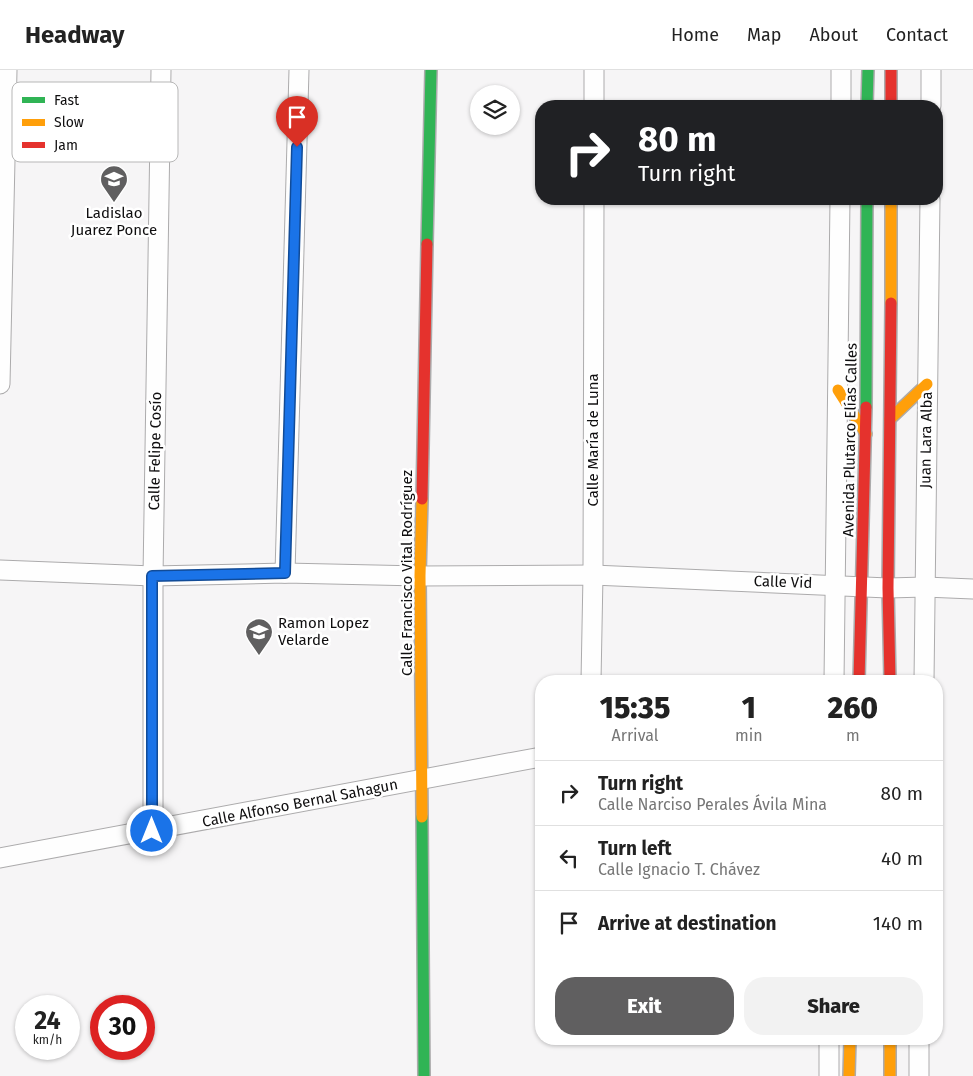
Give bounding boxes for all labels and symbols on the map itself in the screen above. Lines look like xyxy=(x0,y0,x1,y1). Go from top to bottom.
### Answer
legend xyxy=(12,82,178,162)
text: Fast xyxy=(54,92,80,109)
pin xyxy=(276,96,318,147)
text: Slow xyxy=(54,114,84,131)
text: Jam xyxy=(54,137,78,154)
school or university icon: Ladislao Juarez Ponce xyxy=(99,164,129,203)
place label: Ladislao Juarez Ponce xyxy=(71,204,157,239)
street label: Avenida Plutarco Elías Calles xyxy=(839,343,861,537)
street label: Calle María de Luna xyxy=(584,373,602,507)
street label: Juan Lara Alba xyxy=(916,391,936,489)
street label: Calle Felipe Cosío xyxy=(145,392,165,510)
street label: Calle Francisco Vital Rodríguez xyxy=(398,470,416,676)
street label: Calle Vid xyxy=(753,572,813,592)
place label: Ramon Lopez Velarde xyxy=(278,614,369,649)
school or university icon: Ramon Lopez Velarde xyxy=(244,617,274,656)
street label: Calle Alfonso Bernal Sahagun xyxy=(201,775,399,831)
position arrow xyxy=(125,804,177,856)
speed limit sign: 30 xyxy=(90,995,155,1060)

